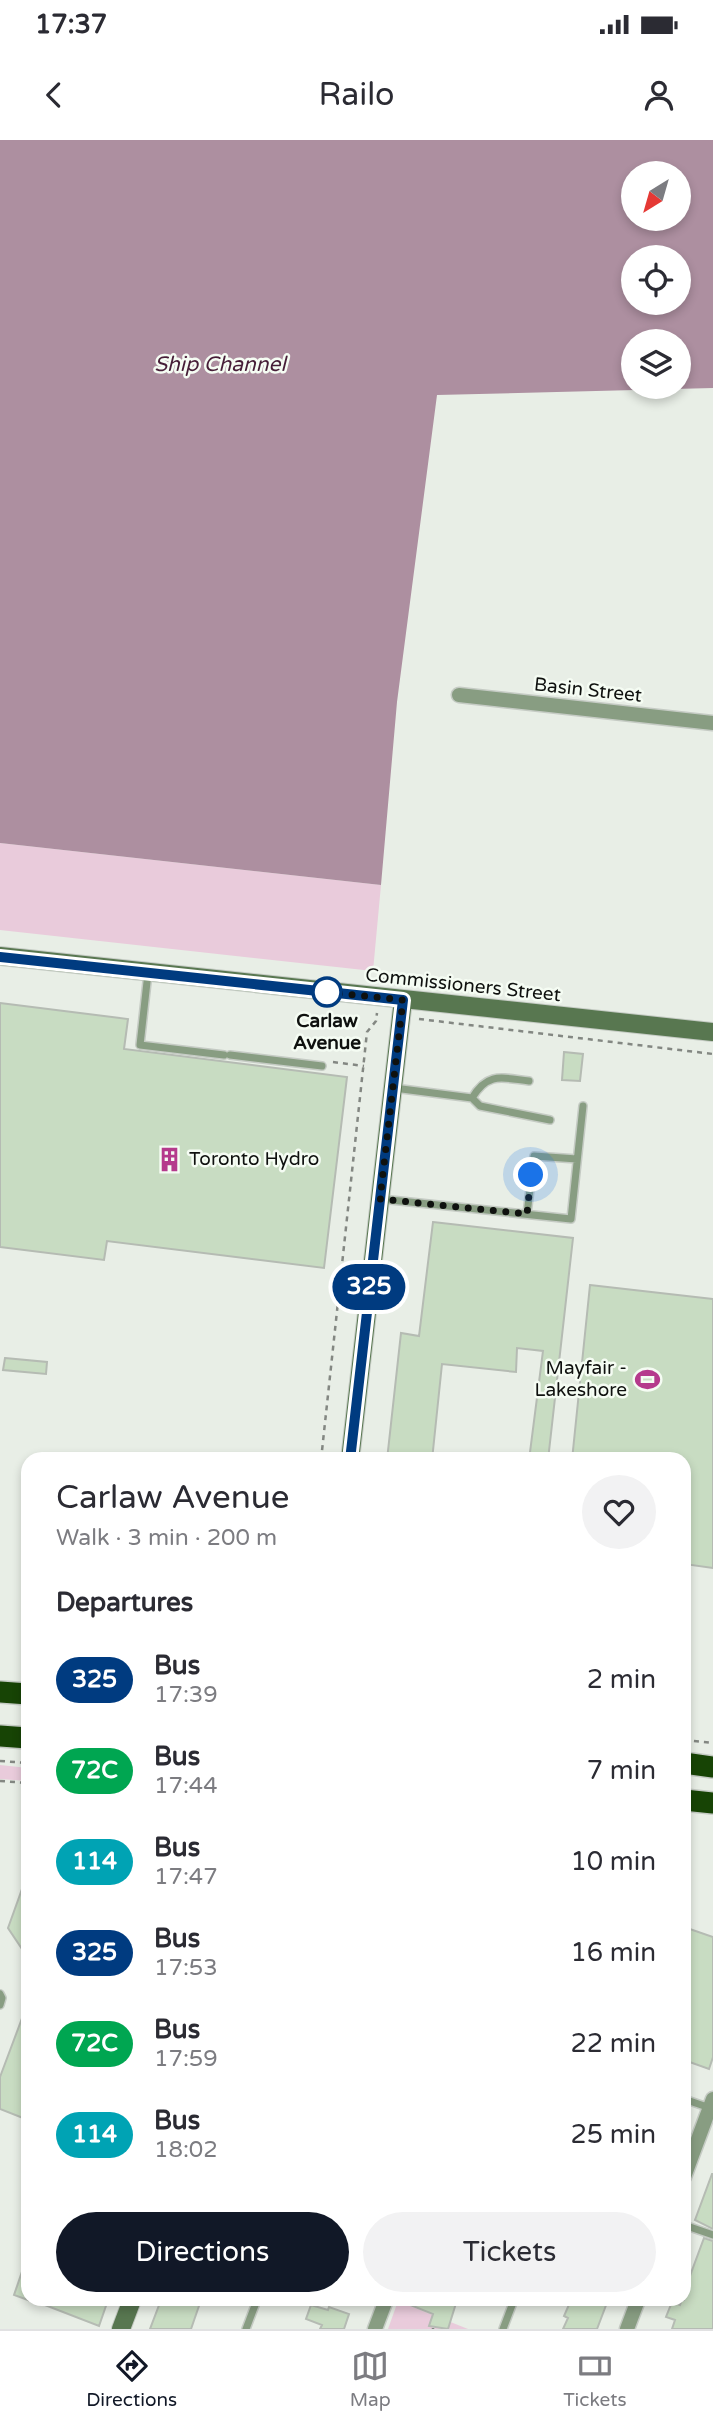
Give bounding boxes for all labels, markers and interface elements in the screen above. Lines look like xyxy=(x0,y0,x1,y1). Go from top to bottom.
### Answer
text: 17:37 xyxy=(35,9,107,40)
icon: back xyxy=(35,76,73,114)
text: Railo xyxy=(318,76,395,114)
icon: person xyxy=(640,76,678,114)
north arrow xyxy=(621,161,691,231)
map controls xyxy=(621,161,691,399)
button: locate xyxy=(621,245,691,315)
button: layers xyxy=(621,329,691,399)
water label: Ship Channel xyxy=(154,352,288,377)
street label: Basin Street xyxy=(533,673,643,707)
street label: Commissioners Street xyxy=(364,964,562,1006)
marker: Carlaw Avenue xyxy=(312,977,342,1007)
place label: Carlaw Avenue xyxy=(293,1010,361,1054)
building icon: Toronto Hydro xyxy=(155,1145,183,1173)
place label: Toronto Hydro xyxy=(189,1148,319,1170)
your location xyxy=(513,1157,548,1192)
line badge: 325 xyxy=(329,1264,409,1310)
text: 325 xyxy=(346,1272,392,1301)
place label: Mayfair - Lakeshore xyxy=(534,1357,627,1401)
sports icon: Mayfair - Lakeshore xyxy=(633,1365,661,1393)
button: heart xyxy=(582,1475,656,1549)
text: Carlaw Avenue xyxy=(56,1478,289,1517)
text: Walk · 3 min · 200 m xyxy=(56,1524,277,1552)
text: Departures xyxy=(56,1587,193,1618)
text: Bus xyxy=(154,1650,200,1681)
text: 2 min xyxy=(587,1664,656,1695)
text: 325 xyxy=(72,1665,117,1694)
text: 17:39 xyxy=(154,1681,218,1709)
text: Bus xyxy=(154,1741,200,1772)
text: 7 min xyxy=(587,1755,656,1786)
text: 72C xyxy=(71,1756,118,1785)
text: 17:44 xyxy=(154,1772,218,1800)
text: Bus xyxy=(154,1832,200,1863)
text: 10 min xyxy=(570,1846,656,1877)
text: 114 xyxy=(72,1847,117,1876)
text: 17:47 xyxy=(154,1863,218,1891)
text: Bus xyxy=(154,1923,200,1954)
text: 16 min xyxy=(570,1937,656,1968)
text: 325 xyxy=(72,1938,117,1967)
text: 17:53 xyxy=(154,1954,218,1982)
text: Bus xyxy=(154,2014,200,2045)
text: 22 min xyxy=(570,2028,656,2059)
text: 72C xyxy=(71,2029,118,2058)
text: 17:59 xyxy=(154,2045,218,2073)
text: Bus xyxy=(154,2105,200,2136)
text: 25 min xyxy=(570,2119,656,2150)
text: 114 xyxy=(72,2120,117,2149)
text: 18:02 xyxy=(154,2136,218,2164)
button: Directions xyxy=(56,2212,349,2292)
button: Tickets xyxy=(363,2212,656,2292)
tab: Directions xyxy=(86,2347,177,2411)
tab: Map xyxy=(350,2347,391,2411)
tab: Tickets xyxy=(563,2347,627,2411)

